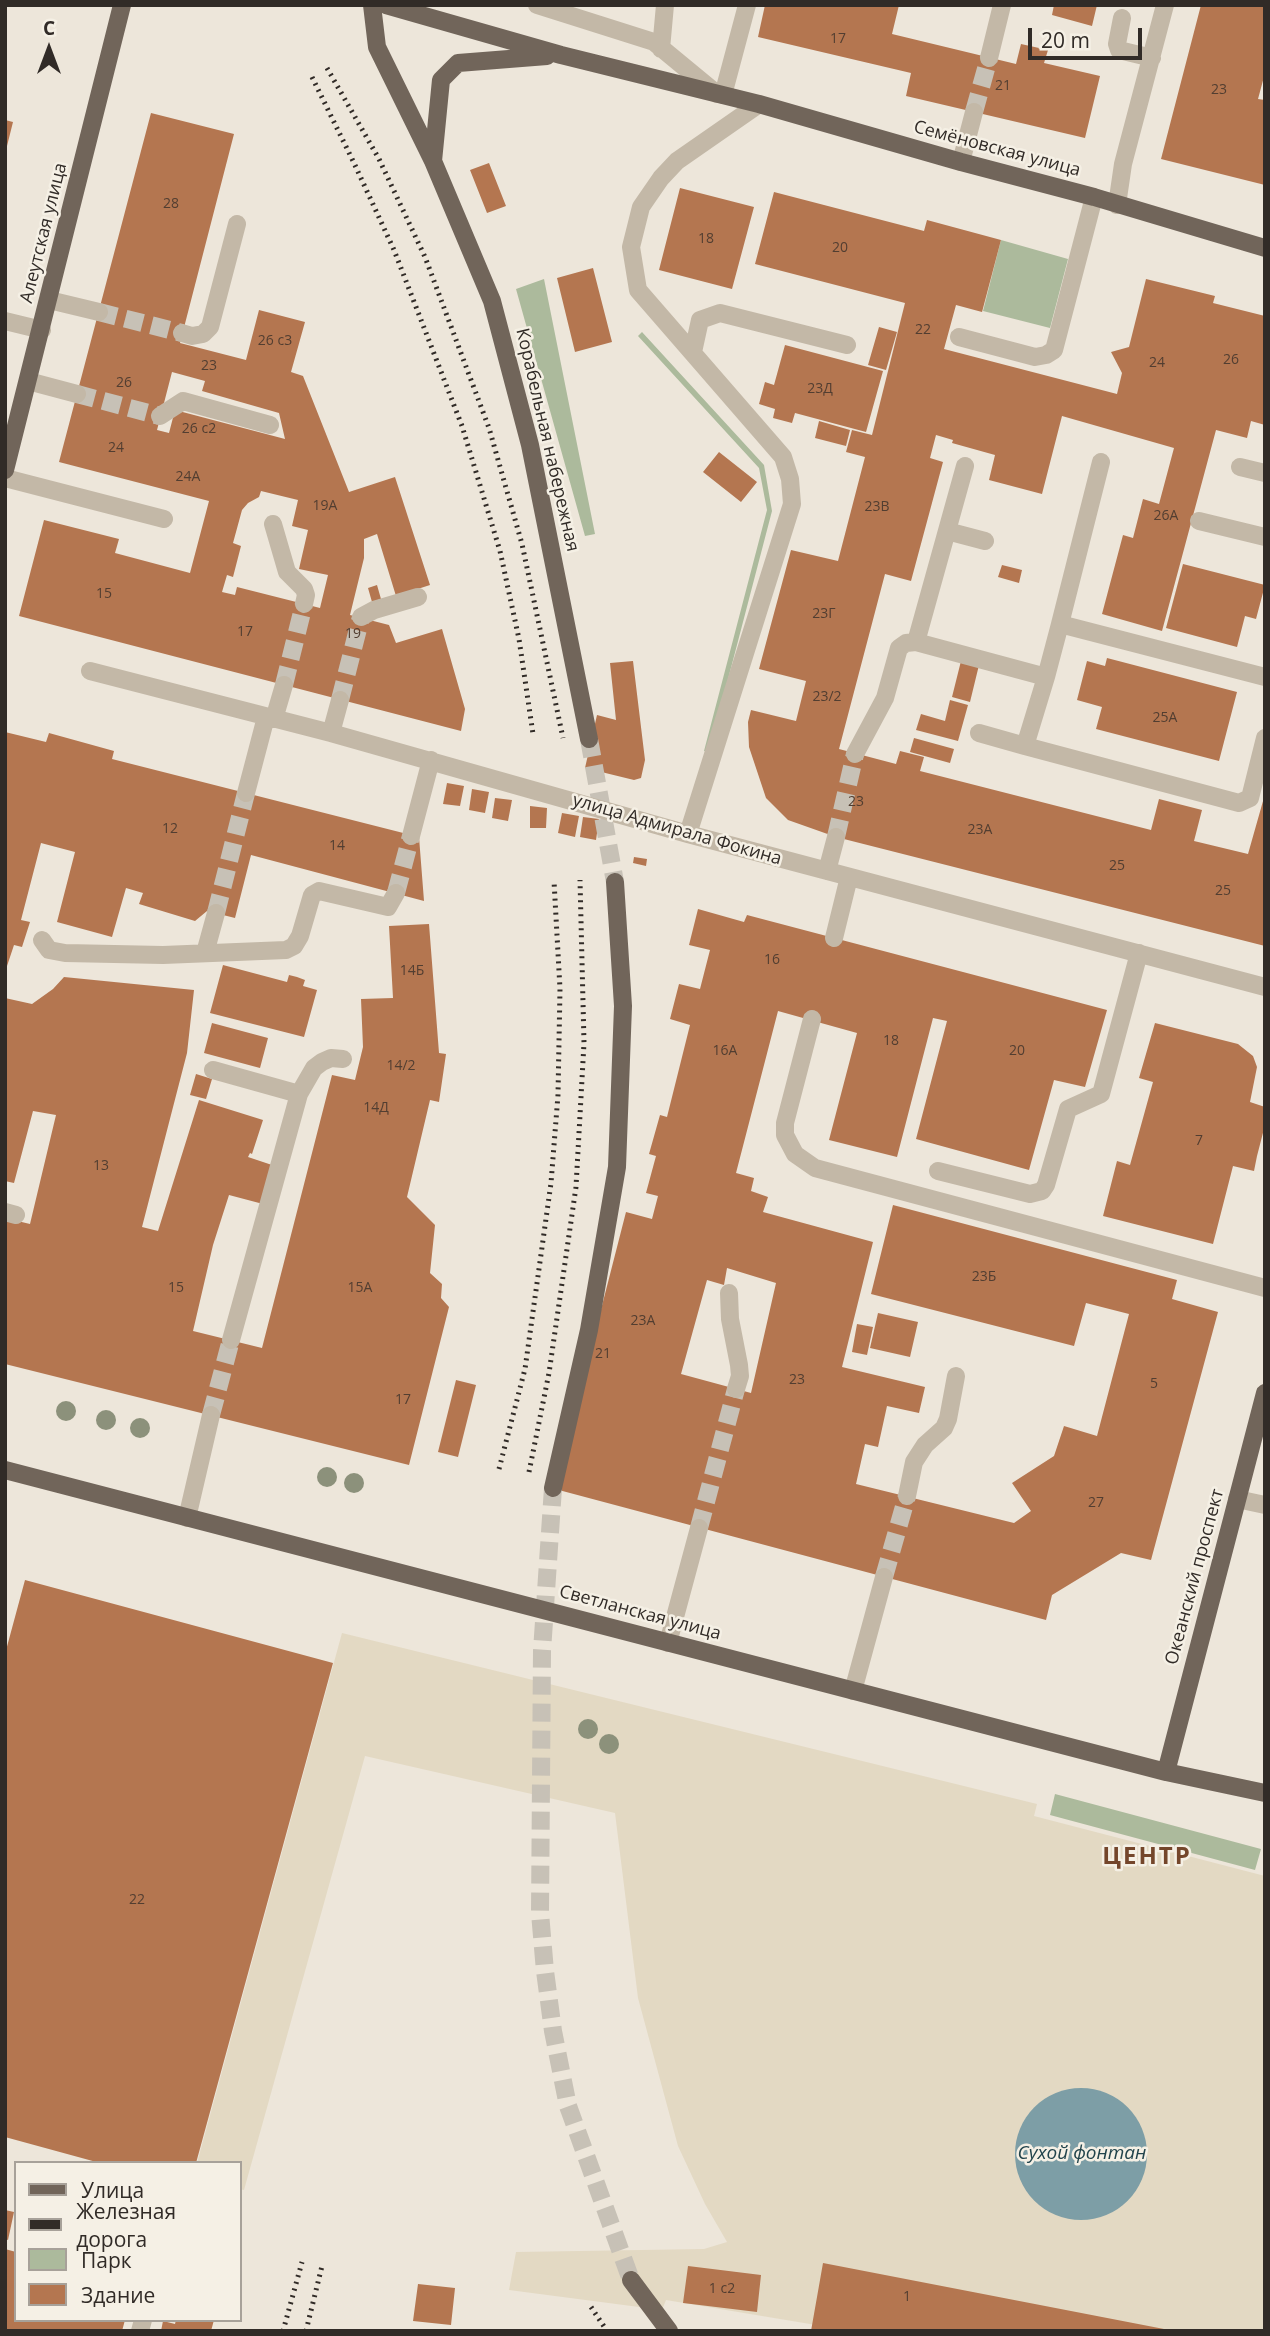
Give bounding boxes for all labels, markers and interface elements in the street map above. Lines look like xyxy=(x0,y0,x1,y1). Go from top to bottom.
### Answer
north arrow xyxy=(14,14,84,84)
scale bar xyxy=(1032,14,1146,58)
text: С xyxy=(43,15,55,41)
text: 20 m xyxy=(1041,26,1090,54)
house number: 17 xyxy=(830,31,846,47)
house number: 21 xyxy=(995,78,1011,94)
house number: 23 xyxy=(1211,82,1227,98)
street label: Семёновская улица xyxy=(911,116,1083,182)
street label: Алеутская улица xyxy=(16,161,72,305)
house number: 28 xyxy=(163,196,179,212)
house number: 18 xyxy=(698,231,714,247)
house number: 20 xyxy=(832,240,848,256)
house number: 22 xyxy=(915,322,931,338)
street label: Корабельная набережная xyxy=(511,326,583,554)
house number: 26 с3 xyxy=(258,333,292,349)
house number: 26 xyxy=(1223,352,1239,368)
house number: 24 xyxy=(1149,355,1165,371)
house number: 23 xyxy=(201,358,217,374)
house number: 26 xyxy=(116,375,132,391)
house number: 23Д xyxy=(807,381,833,397)
house number: 26 с2 xyxy=(182,421,216,437)
house number: 24 xyxy=(108,440,124,456)
house number: 24А xyxy=(176,469,200,485)
house number: 19А xyxy=(313,498,337,514)
house number: 23В xyxy=(864,499,890,515)
house number: 26А xyxy=(1154,508,1178,524)
house number: 15 xyxy=(96,586,112,602)
house number: 23Г xyxy=(812,606,836,622)
house number: 17 xyxy=(237,624,253,640)
house number: 19 xyxy=(345,626,361,642)
house number: 23/2 xyxy=(812,689,842,705)
house number: 25А xyxy=(1153,710,1177,726)
street label: улица Адмирала Фокина xyxy=(570,790,784,870)
house number: 23 xyxy=(848,794,864,810)
house number: 12 xyxy=(162,821,178,837)
house number: 23А xyxy=(968,822,992,838)
house number: 14 xyxy=(329,838,345,854)
house number: 25 xyxy=(1109,858,1125,874)
house number: 25 xyxy=(1215,883,1231,899)
house number: 16 xyxy=(764,952,780,968)
house number: 14Б xyxy=(400,963,424,979)
house number: 18 xyxy=(883,1033,899,1049)
house number: 16А xyxy=(713,1043,737,1059)
house number: 20 xyxy=(1009,1043,1025,1059)
house number: 14/2 xyxy=(386,1058,416,1074)
house number: 14Д xyxy=(363,1100,389,1116)
house number: 7 xyxy=(1195,1133,1203,1149)
house number: 13 xyxy=(93,1158,109,1174)
house number: 23Б xyxy=(972,1269,996,1285)
house number: 15 xyxy=(168,1280,184,1296)
house number: 15А xyxy=(348,1280,372,1296)
house number: 23А xyxy=(631,1313,655,1329)
house number: 21 xyxy=(595,1346,611,1362)
house number: 23 xyxy=(789,1372,805,1388)
house number: 5 xyxy=(1150,1376,1158,1392)
house number: 17 xyxy=(395,1392,411,1408)
street label: Океанский проспект xyxy=(1161,1487,1229,1667)
house number: 27 xyxy=(1088,1495,1104,1511)
street label: Светланская улица xyxy=(557,1581,723,1645)
district label: ЦЕНТР xyxy=(1103,1843,1191,1871)
house number: 22 xyxy=(129,1892,145,1908)
water label: Сухой фонтан xyxy=(1018,2143,1146,2165)
legend xyxy=(14,2161,242,2322)
text: Улица xyxy=(81,2176,144,2204)
text: Железная дорога xyxy=(76,2197,176,2253)
text: Парк xyxy=(81,2246,132,2274)
text: Здание xyxy=(81,2281,155,2309)
house number: 1 с2 xyxy=(709,2281,735,2297)
house number: 1 xyxy=(903,2289,911,2305)

